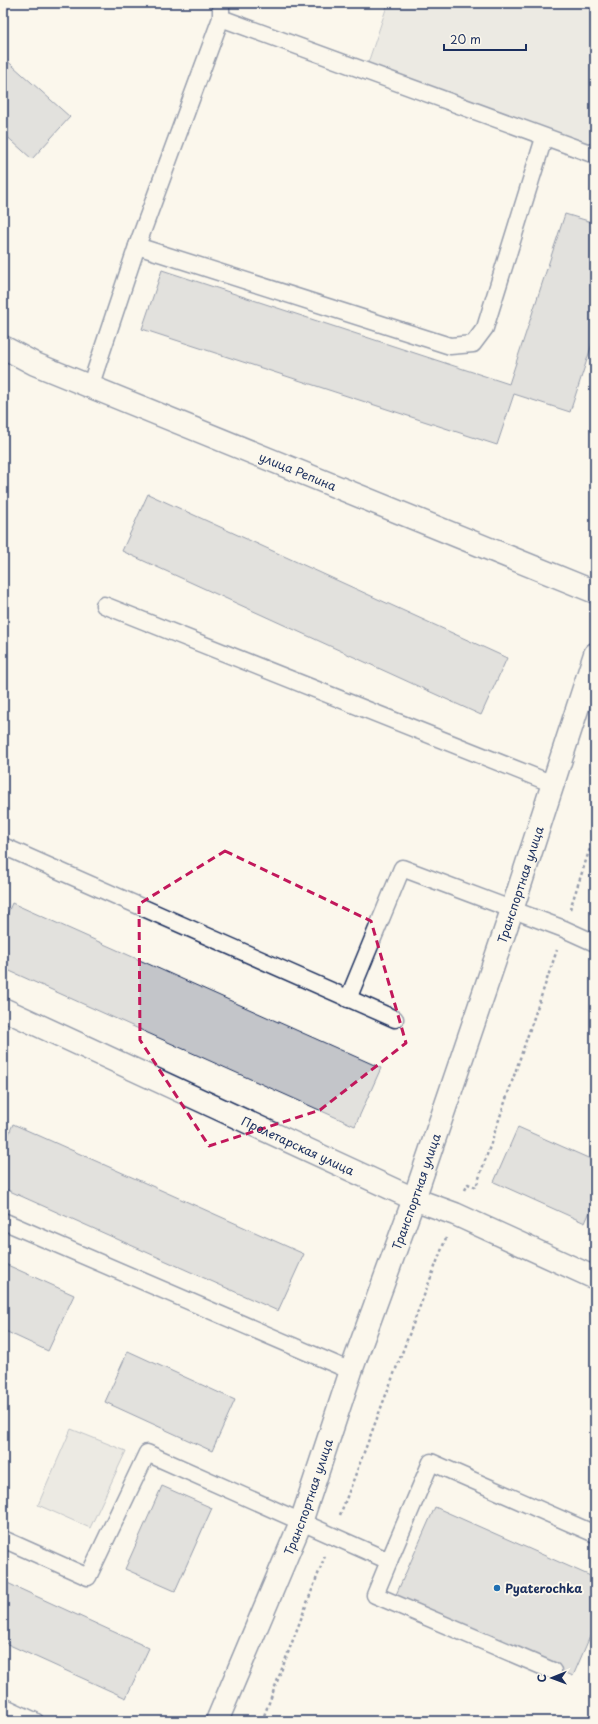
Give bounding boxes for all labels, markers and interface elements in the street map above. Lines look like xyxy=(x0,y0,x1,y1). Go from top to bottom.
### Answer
scale bar xyxy=(444,26,526,52)
text: 20 m xyxy=(450,30,481,48)
street label: улица Репина xyxy=(256,447,340,495)
street label: Транспортная улица xyxy=(492,823,548,946)
street label: Пролетарская улица xyxy=(239,1111,358,1179)
street label: Транспортная улица xyxy=(387,1131,445,1252)
street label: Транспортная улица xyxy=(279,1436,337,1558)
place label: Pyaterochka xyxy=(505,1579,582,1597)
marker: Pyaterochka xyxy=(492,1583,502,1593)
north arrow xyxy=(532,1658,572,1698)
text: С xyxy=(533,1674,550,1682)

